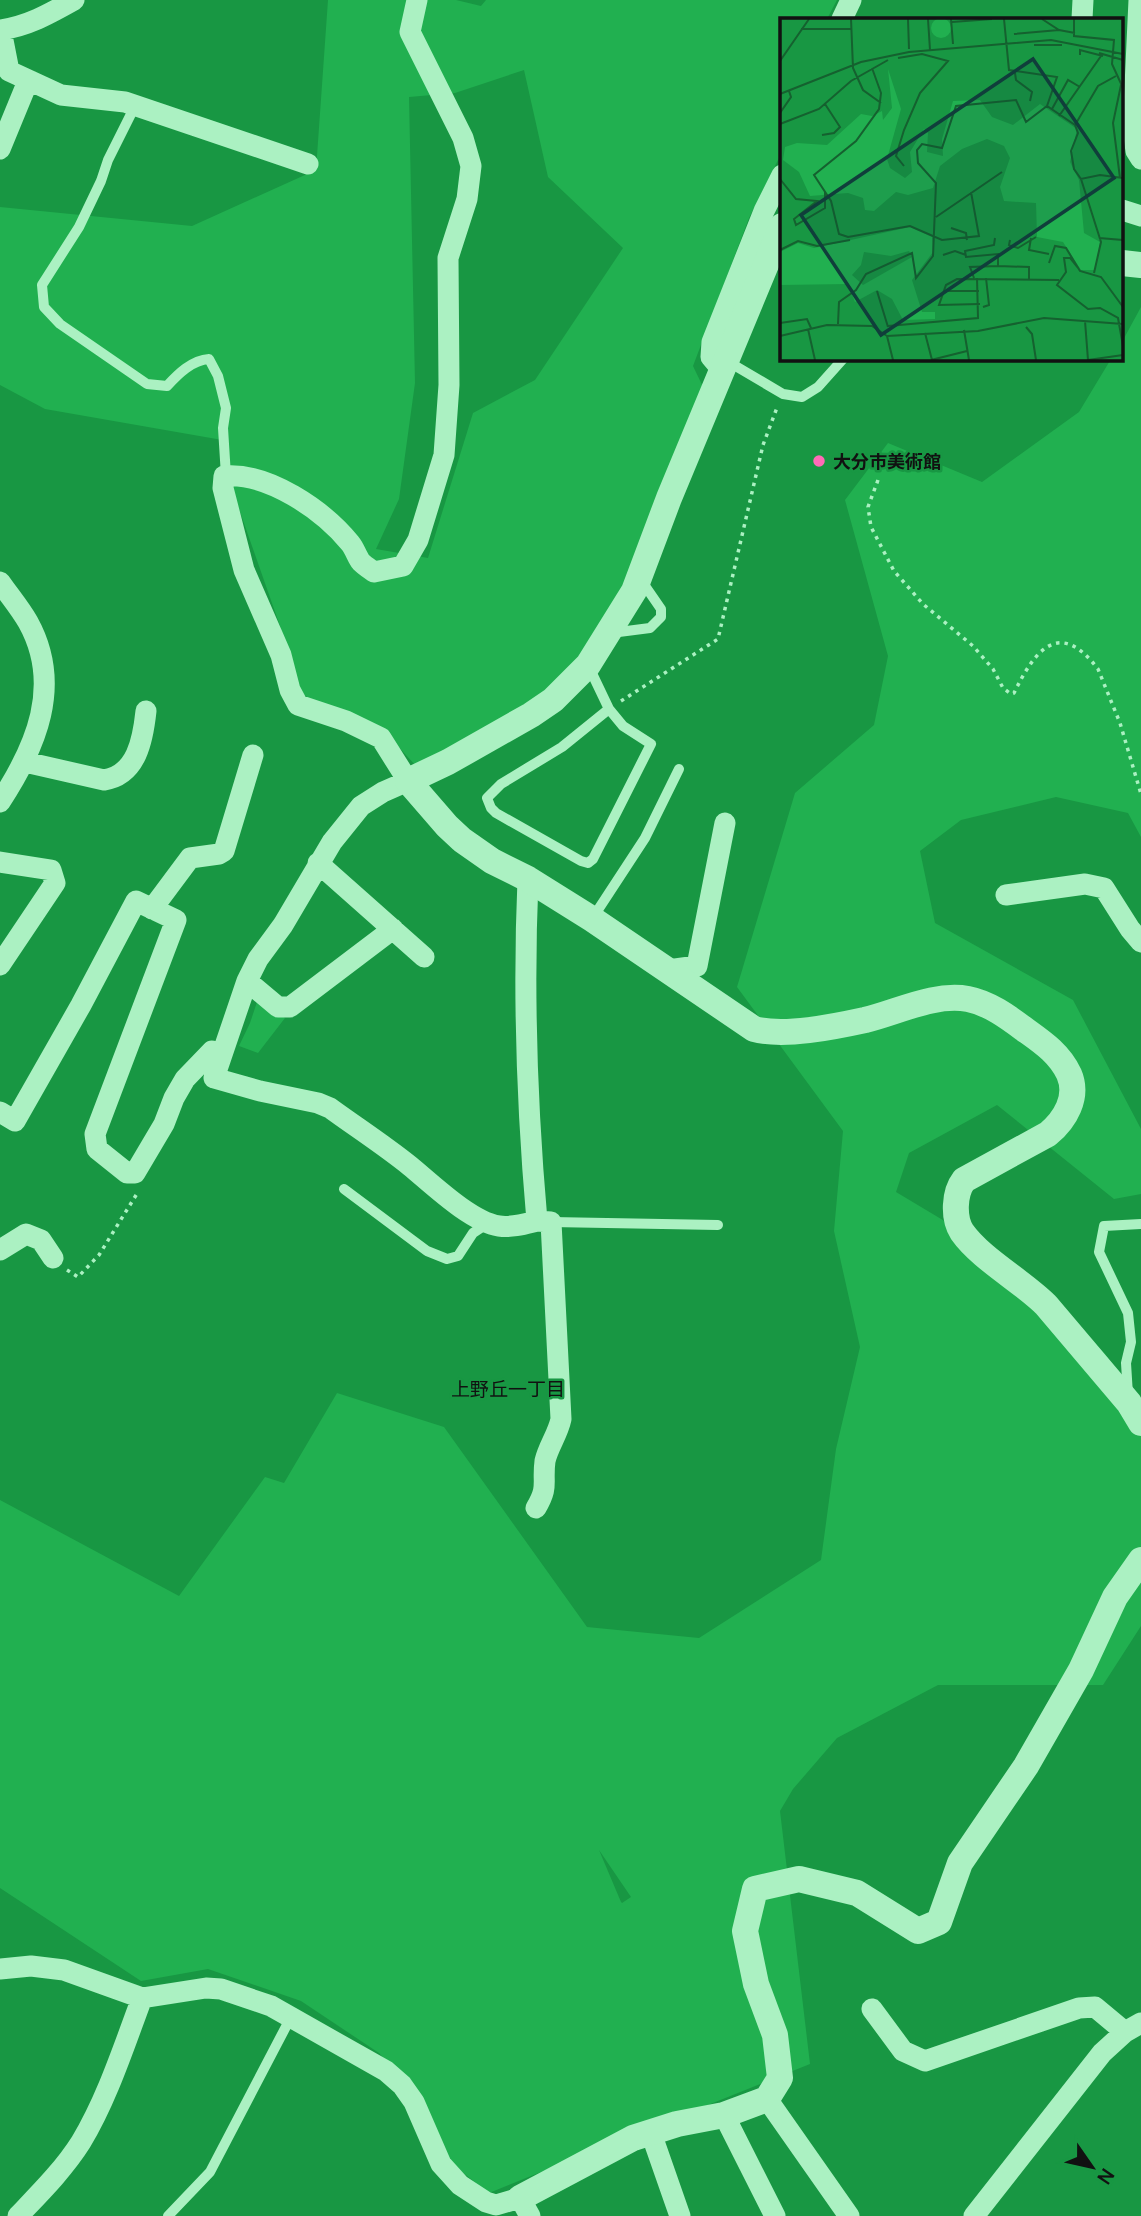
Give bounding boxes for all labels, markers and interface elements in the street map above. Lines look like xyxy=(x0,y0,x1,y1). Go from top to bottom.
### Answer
inset map xyxy=(780,18,1124,360)
place label: 大分市美術館 xyxy=(833,449,941,473)
marker: 大分市美術館 xyxy=(811,453,827,469)
district label: 上野丘一丁目 xyxy=(451,1376,565,1402)
north arrow xyxy=(1057,2132,1127,2202)
text: N xyxy=(1091,2164,1121,2189)

